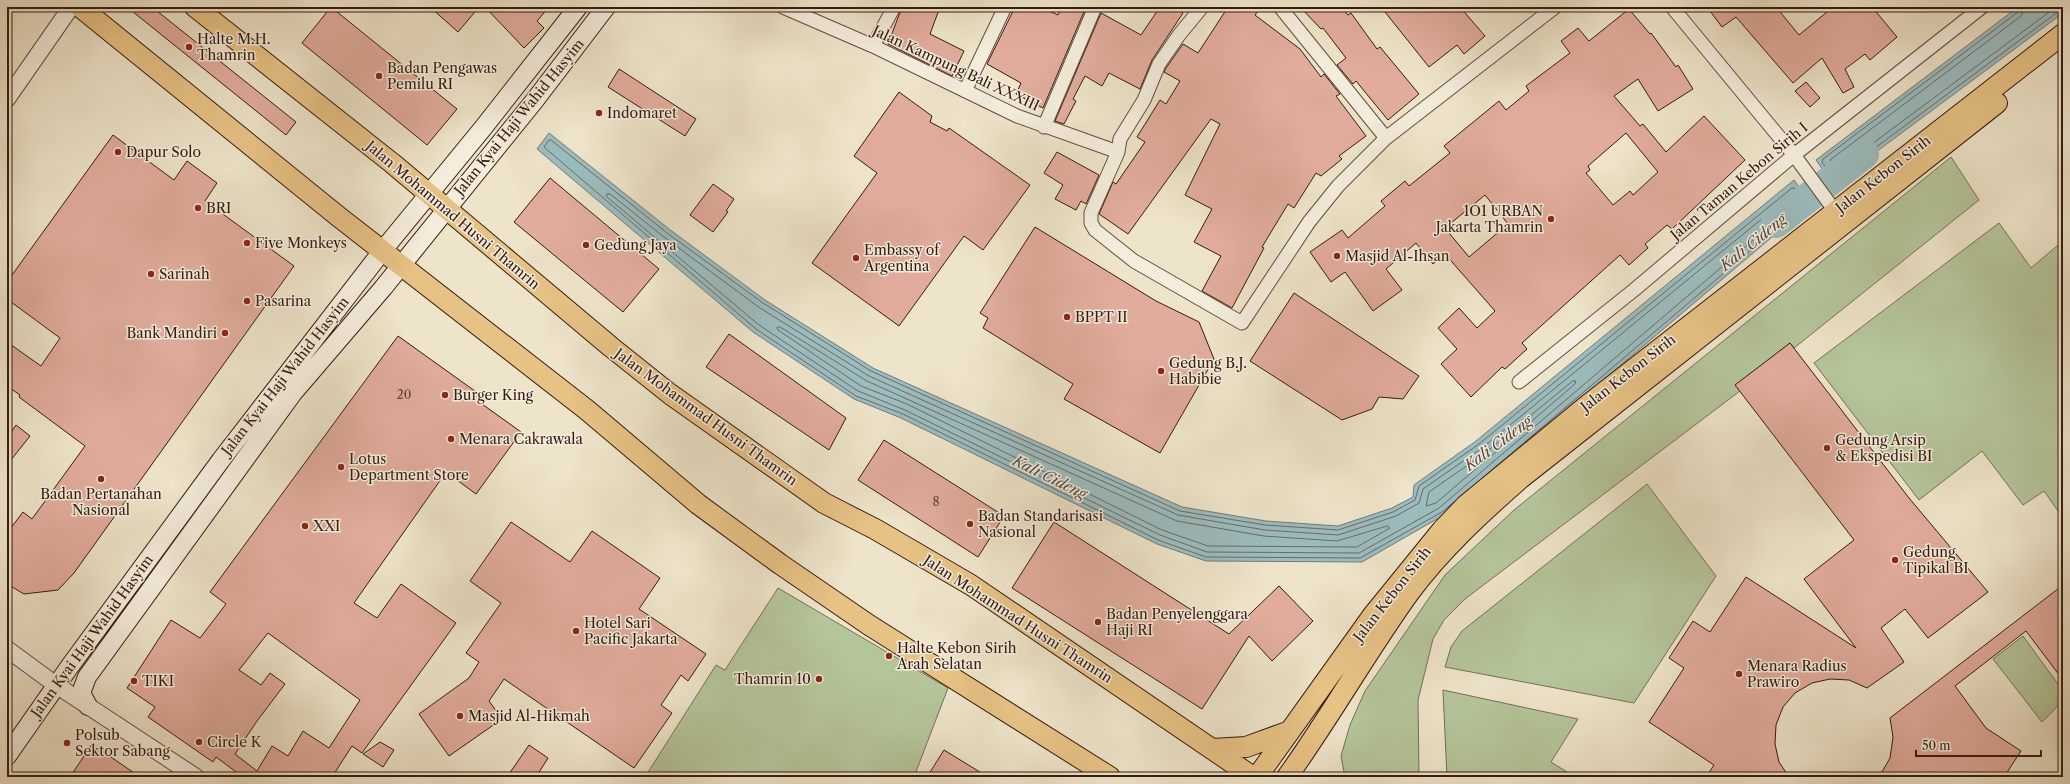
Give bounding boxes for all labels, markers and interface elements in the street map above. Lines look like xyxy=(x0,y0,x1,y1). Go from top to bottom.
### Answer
street label: Jalan Kampung Bali XXXIII xyxy=(868,20,1043,115)
place label: Halte M.H. Thamrin xyxy=(197,30,270,64)
street label: Jalan Kyai Haji Wahid Hasyim xyxy=(449,35,588,201)
marker: Halte M.H. Thamrin xyxy=(184,42,194,52)
place label: Badan Pengawas Pemilu RI xyxy=(387,59,497,93)
marker: Badan Pengawas Pemilu RI xyxy=(374,71,384,81)
place label: Indomaret xyxy=(607,104,677,122)
marker: Indomaret xyxy=(594,108,604,118)
street label: Jalan Taman Kebon Sirih I xyxy=(1665,118,1811,245)
street label: Jalan Kebon Sirih xyxy=(1830,131,1934,218)
street label: Jalan Mohammad Husni Thamrin xyxy=(361,136,544,293)
place label: Dapur Solo xyxy=(126,143,201,161)
marker: Dapur Solo xyxy=(113,147,123,157)
place label: BRI xyxy=(206,199,231,217)
place label: 1O1 URBAN Jakarta Thamrin xyxy=(1434,202,1543,236)
marker: BRI xyxy=(193,203,203,213)
water label: Kali Cideng xyxy=(1715,208,1791,275)
marker: 1O1 URBAN Jakarta Thamrin xyxy=(1546,214,1556,224)
place label: Five Monkeys xyxy=(255,234,347,252)
place label: Gedung Jaya xyxy=(594,236,677,254)
marker: Five Monkeys xyxy=(242,238,252,248)
marker: Gedung Jaya xyxy=(581,240,591,250)
place label: Embassy of Argentina xyxy=(863,241,941,275)
place label: Masjid Al-Ihsan xyxy=(1345,247,1450,265)
marker: Masjid Al-Ihsan xyxy=(1332,251,1342,261)
marker: Embassy of Argentina xyxy=(851,253,861,263)
place label: Sarinah xyxy=(159,265,210,283)
marker: Sarinah xyxy=(146,269,156,279)
place label: Pasarina xyxy=(255,292,312,310)
street label: Jalan Kyai Haji Wahid Hasyim xyxy=(216,293,353,461)
marker: Pasarina xyxy=(242,296,252,306)
place label: BPPT II xyxy=(1075,308,1128,326)
marker: BPPT II xyxy=(1062,312,1072,322)
place label: Bank Mandiri xyxy=(126,324,217,342)
marker: Bank Mandiri xyxy=(220,328,230,338)
street label: Jalan Kebon Sirih xyxy=(1575,330,1679,417)
street label: Jalan Mohammad Husni Thamrin xyxy=(609,343,801,490)
place label: Gedung B.J. Habibie xyxy=(1169,354,1247,388)
marker: Gedung B.J. Habibie xyxy=(1156,366,1166,376)
place label: Burger King xyxy=(453,386,534,404)
house number: 20 xyxy=(397,387,411,402)
marker: Burger King xyxy=(440,390,450,400)
water label: Kali Cideng xyxy=(1459,410,1537,475)
place label: Menara Cakrawala xyxy=(459,430,583,448)
place label: Gedung Arsip & Ekspedisi BI xyxy=(1835,431,1932,465)
marker: Menara Cakrawala xyxy=(446,434,456,444)
marker: Gedung Arsip & Ekspedisi BI xyxy=(1822,443,1832,453)
place label: Lotus Department Store xyxy=(349,450,469,484)
water label: Kali Cideng xyxy=(1009,450,1092,504)
marker: Lotus Department Store xyxy=(336,462,346,472)
marker: Badan Pertanahan Nasional xyxy=(96,474,106,484)
place label: Badan Pertanahan Nasional xyxy=(40,485,162,519)
house number: 8 xyxy=(932,494,940,509)
place label: Badan Standarisasi Nasional xyxy=(978,507,1103,541)
place label: XXI xyxy=(312,517,340,535)
marker: Badan Standarisasi Nasional xyxy=(965,519,975,529)
marker: XXI xyxy=(300,521,310,531)
street label: Jalan Kebon Sirih xyxy=(1348,543,1435,647)
place label: Gedung Tipikal BI xyxy=(1903,543,1969,577)
street label: Jalan Mohammad Husni Thamrin xyxy=(918,550,1116,687)
street label: Jalan Kyai Haji Wahid Hasyim xyxy=(26,551,157,722)
marker: Gedung Tipikal BI xyxy=(1890,555,1900,565)
place label: Badan Penyelenggara Haji RI xyxy=(1106,605,1249,639)
place label: Hotel Sari Pacific Jakarta xyxy=(584,614,678,648)
marker: Badan Penyelenggara Haji RI xyxy=(1093,617,1103,627)
marker: Hotel Sari Pacific Jakarta xyxy=(571,626,581,636)
place label: Halte Kebon Sirih Arah Selatan xyxy=(896,639,1017,673)
marker: Halte Kebon Sirih Arah Selatan xyxy=(884,651,894,661)
place label: Menara Radius Prawiro xyxy=(1747,657,1847,691)
marker: Menara Radius Prawiro xyxy=(1734,669,1744,679)
place label: Thamrin 10 xyxy=(734,670,811,688)
place label: TIKI xyxy=(142,672,174,690)
marker: Thamrin 10 xyxy=(814,674,824,684)
marker: TIKI xyxy=(129,676,139,686)
place label: Masjid Al-Hikmah xyxy=(468,707,590,725)
marker: Masjid Al-Hikmah xyxy=(455,711,465,721)
place label: Polsub Sektor Sabang xyxy=(75,726,170,760)
scale bar xyxy=(1916,732,2041,758)
place label: Circle K xyxy=(207,733,263,751)
marker: Circle K xyxy=(194,737,204,747)
marker: Polsub Sektor Sabang xyxy=(62,738,72,748)
text: 50 m xyxy=(1922,738,1951,753)

